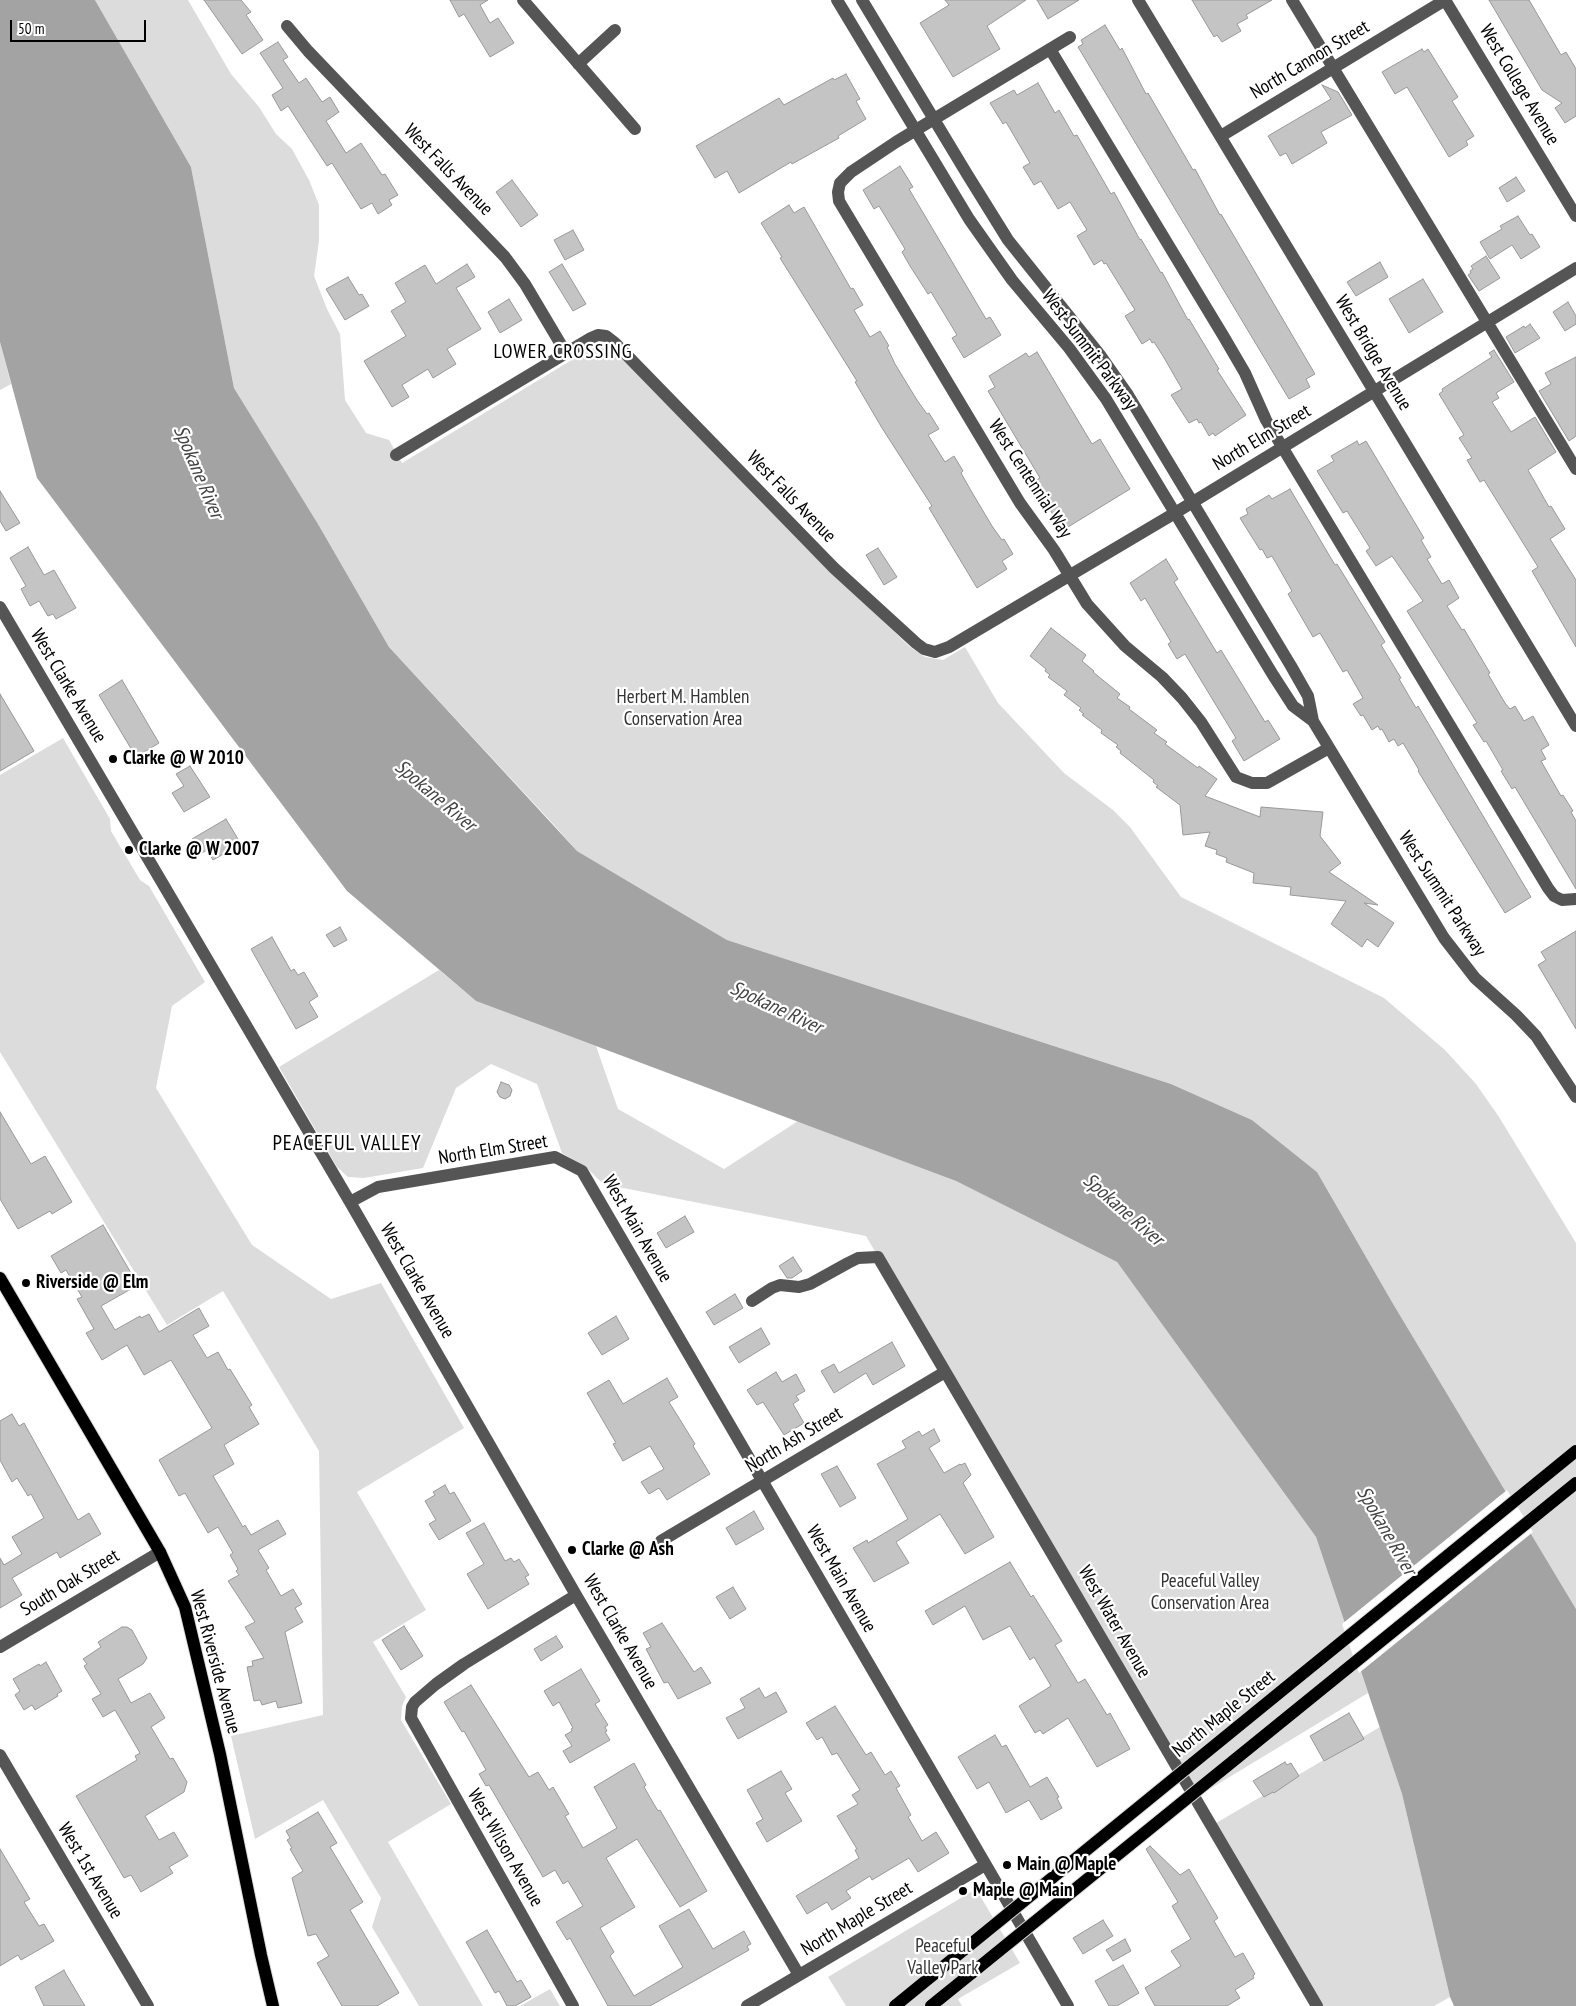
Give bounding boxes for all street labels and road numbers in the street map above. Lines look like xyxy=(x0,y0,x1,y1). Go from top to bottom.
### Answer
street label: North Cannon Street xyxy=(1247,16,1373,104)
street label: West College Avenue xyxy=(1474,21,1564,149)
street label: West Falls Avenue xyxy=(399,119,497,221)
street label: West Summit Parkway xyxy=(1036,286,1142,414)
street label: West Bridge Avenue xyxy=(1330,291,1416,415)
street label: North Elm Street xyxy=(1209,400,1315,476)
street label: West Centennial Way xyxy=(983,416,1077,542)
street label: West Falls Avenue xyxy=(742,446,840,548)
street label: West Clarke Avenue xyxy=(25,625,111,747)
street label: West Summit Parkway xyxy=(1393,827,1491,961)
street label: North Elm Street xyxy=(437,1130,549,1170)
street label: West Main Avenue xyxy=(597,1171,677,1287)
street label: West Clarke Avenue xyxy=(375,1220,459,1342)
street label: North Ash Street xyxy=(741,1402,847,1478)
street label: West Main Avenue xyxy=(801,1521,881,1637)
street label: South Oak Street xyxy=(17,1545,123,1621)
street label: West Water Avenue xyxy=(1073,1562,1155,1682)
street label: West Clarke Avenue xyxy=(578,1571,662,1693)
street label: West Riverside Avenue xyxy=(185,1588,245,1736)
street label: North Maple Street xyxy=(1168,1666,1280,1762)
street label: West Wilson Avenue xyxy=(462,1785,548,1911)
street label: West 1st Avenue xyxy=(52,1819,128,1923)
street label: North Maple Street xyxy=(797,1877,917,1961)

